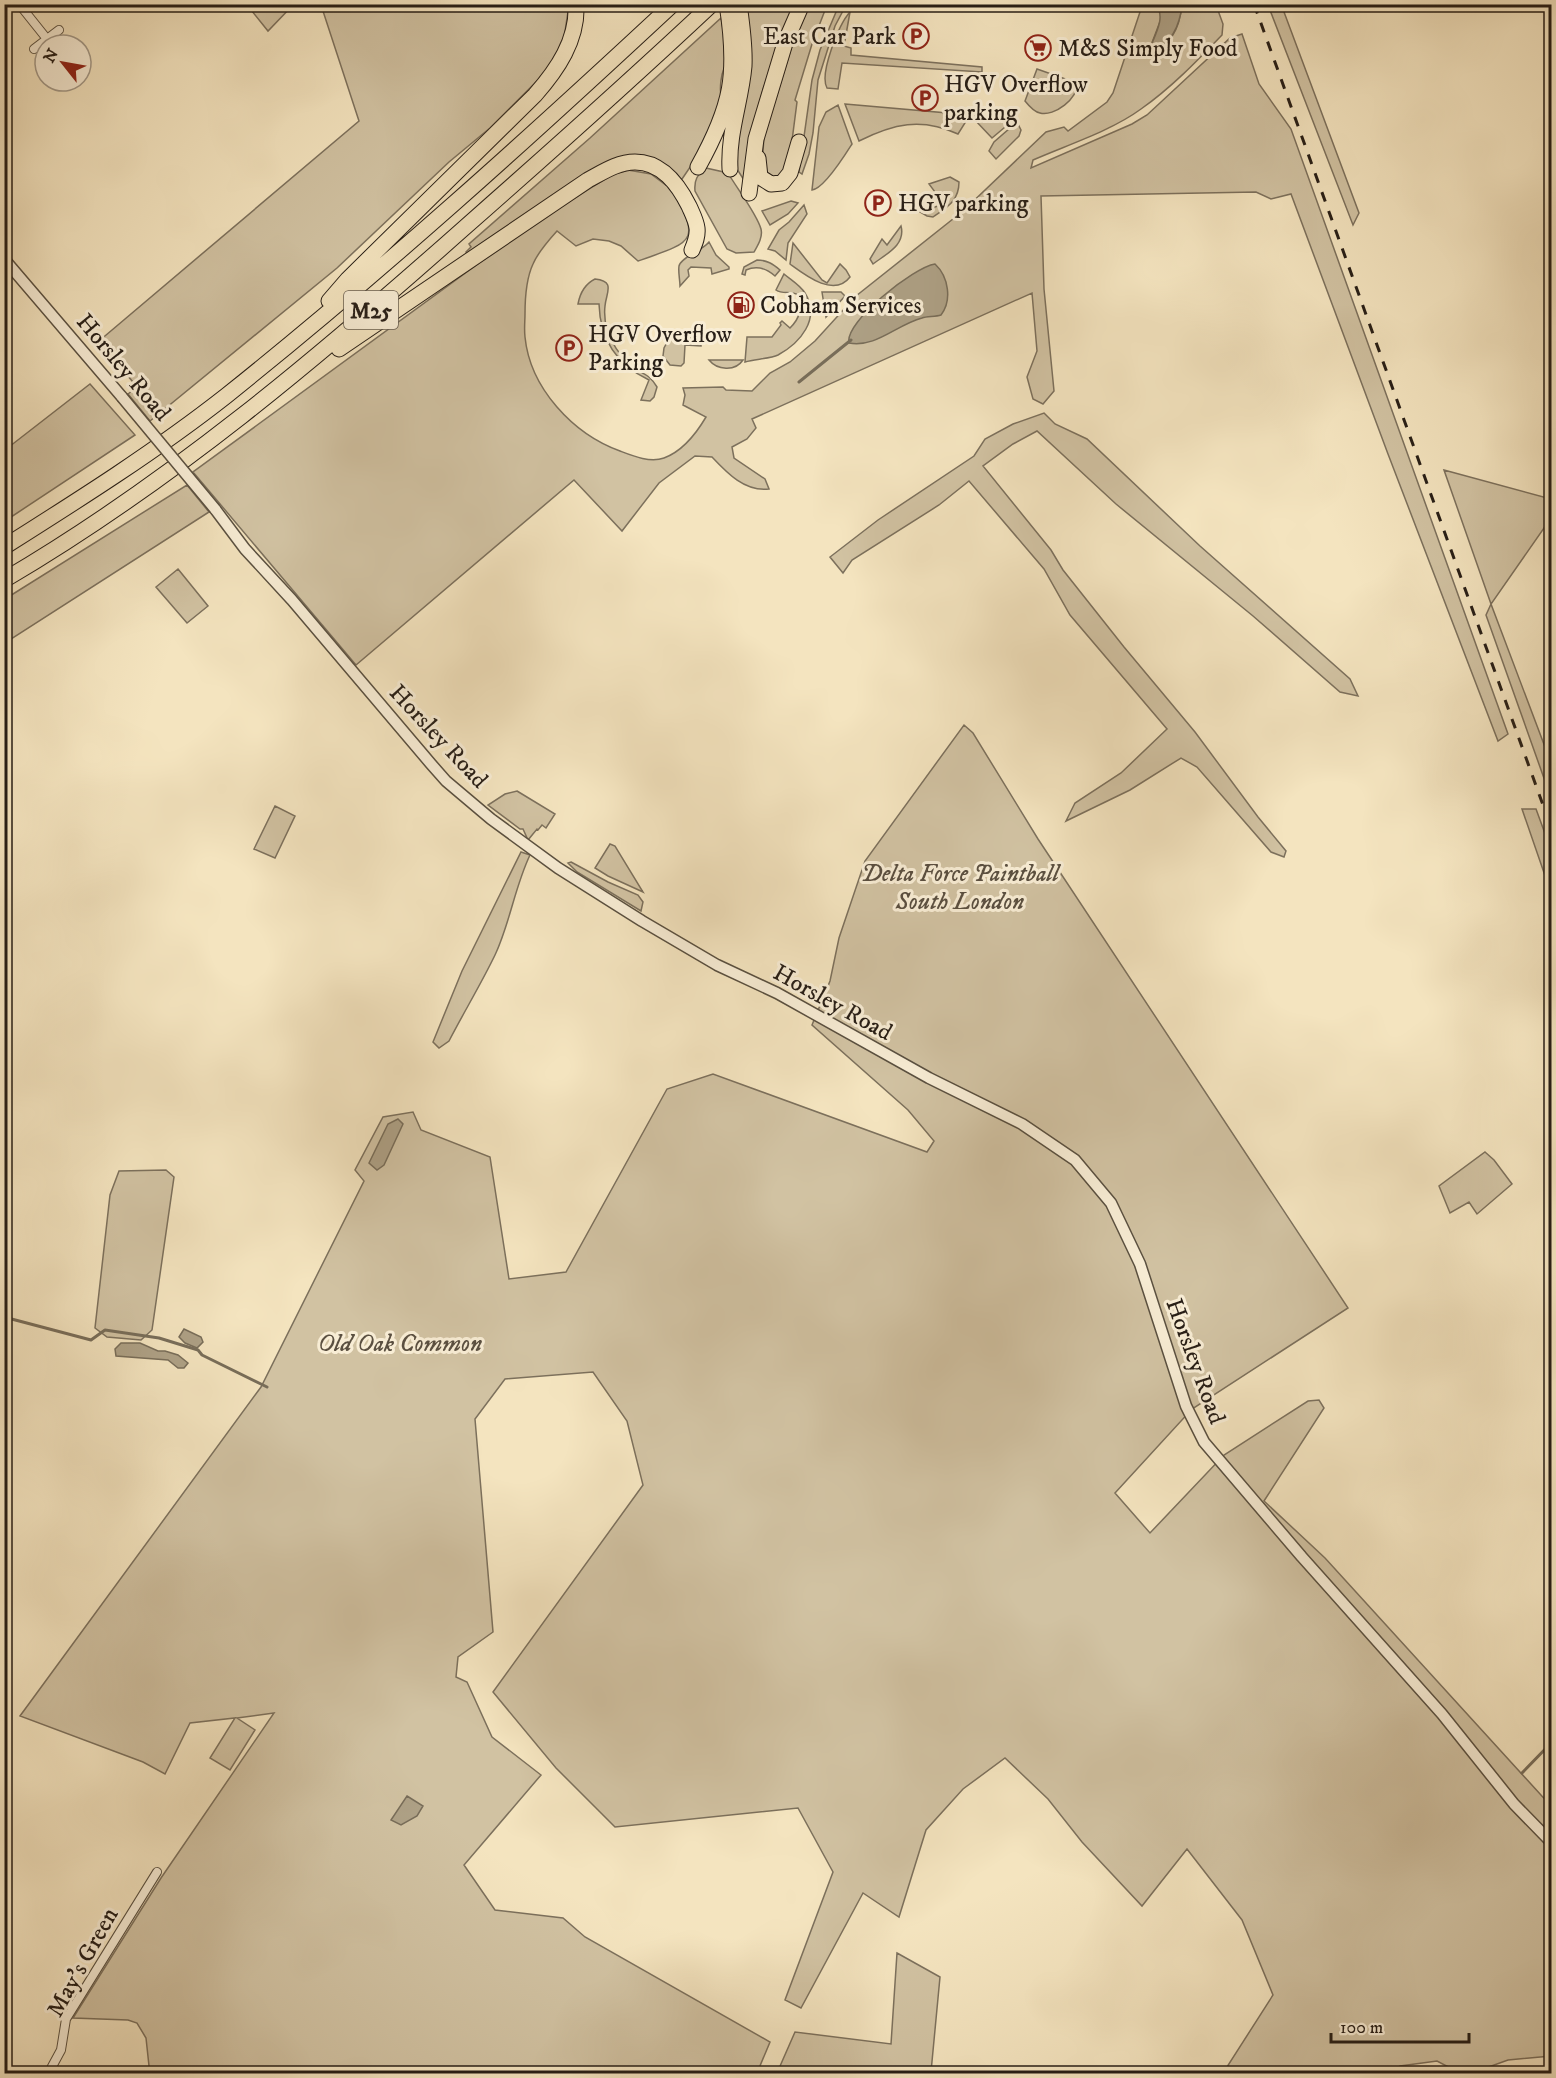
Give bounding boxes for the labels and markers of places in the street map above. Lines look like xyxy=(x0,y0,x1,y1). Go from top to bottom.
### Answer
parking icon: East Car Park xyxy=(901,21,931,51)
place label: East Car Park xyxy=(763,22,896,52)
supermarket icon: M&S Simply Food xyxy=(1023,33,1053,63)
place label: M&S Simply Food xyxy=(1058,34,1238,64)
place label: HGV Overflow parking xyxy=(943,70,1089,128)
parking icon: HGV Overflow parking xyxy=(910,83,940,113)
parking icon: HGV parking xyxy=(863,188,893,218)
place label: HGV parking xyxy=(898,189,1029,219)
fuel station icon: Cobham Services xyxy=(726,290,756,320)
place label: Cobham Services xyxy=(760,291,922,321)
place label: HGV Overflow Parking xyxy=(588,320,733,378)
parking icon: HGV Overflow Parking xyxy=(554,333,584,363)

